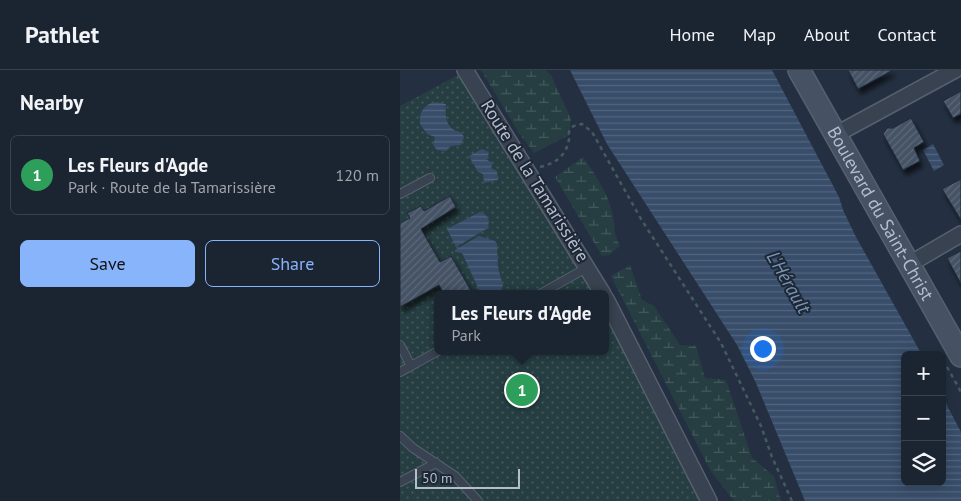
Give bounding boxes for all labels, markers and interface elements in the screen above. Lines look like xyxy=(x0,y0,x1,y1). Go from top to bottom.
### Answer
text: Pathlet xyxy=(25,19,99,50)
text: Home xyxy=(669,23,715,46)
text: Map xyxy=(743,23,776,46)
text: About xyxy=(804,23,850,46)
text: Contact xyxy=(878,23,936,46)
text: Nearby xyxy=(20,89,83,116)
street label: Route de la Tamarissière xyxy=(476,95,595,266)
street label: Boulevard du Saint-Christ xyxy=(822,122,939,304)
text: Les Fleurs d'Agde xyxy=(68,153,208,177)
text: 1 xyxy=(32,165,42,185)
text: 120 m xyxy=(336,165,379,185)
text: Park · Route de la Tamarissière xyxy=(68,177,276,197)
button: Save xyxy=(20,240,195,287)
button: Share xyxy=(205,240,380,287)
water label: L'Hérault xyxy=(762,246,817,318)
popup xyxy=(434,290,609,355)
text: Les Fleurs d'Agde xyxy=(451,301,592,325)
text: Park xyxy=(451,325,481,345)
your location xyxy=(750,336,776,362)
map controls xyxy=(901,351,946,486)
button: + xyxy=(901,351,946,396)
pin: 1 xyxy=(506,371,538,409)
button: − xyxy=(901,396,946,441)
button: layers xyxy=(901,441,946,486)
scale bar xyxy=(415,466,520,489)
text: 50 m xyxy=(422,469,452,487)

